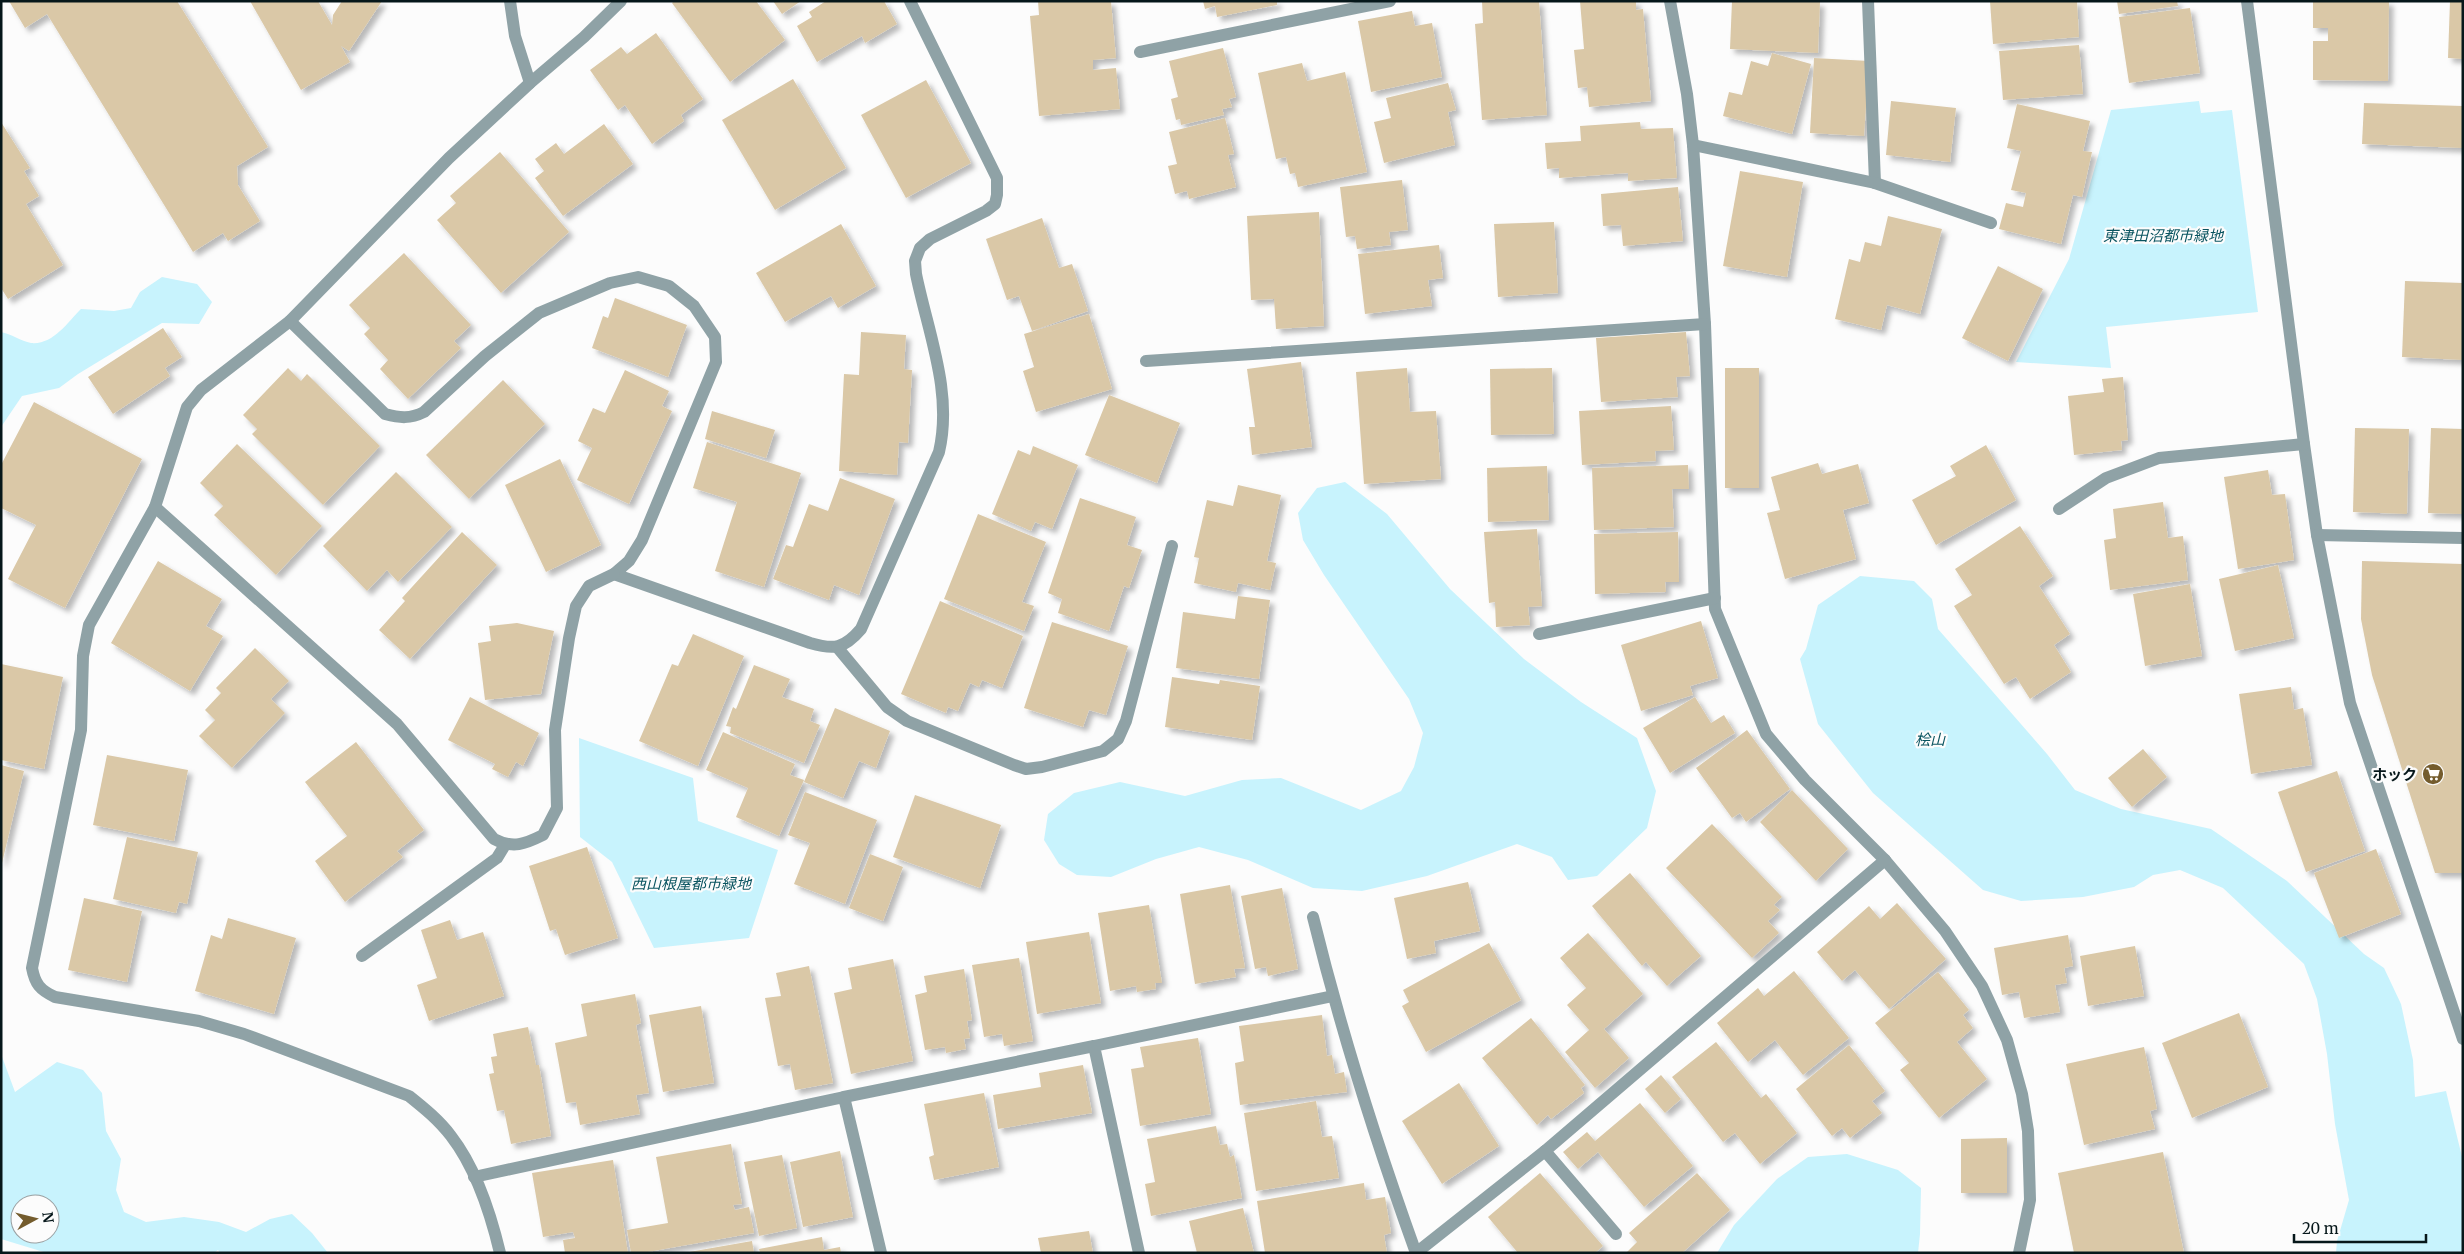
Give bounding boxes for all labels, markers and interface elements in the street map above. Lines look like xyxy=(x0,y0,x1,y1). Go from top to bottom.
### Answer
park label: 東津田沼都市緑地 xyxy=(2103,226,2225,245)
park label: 桧山 xyxy=(1915,730,1946,749)
supermarket icon: ホック xyxy=(2421,762,2445,786)
place label: ホック xyxy=(2372,765,2417,784)
park label: 西山根屋都市緑地 xyxy=(631,874,753,893)
north arrow xyxy=(10,1194,60,1244)
text: N xyxy=(38,1211,58,1224)
scale bar xyxy=(2294,1212,2426,1244)
text: 20 m xyxy=(2302,1219,2339,1238)

